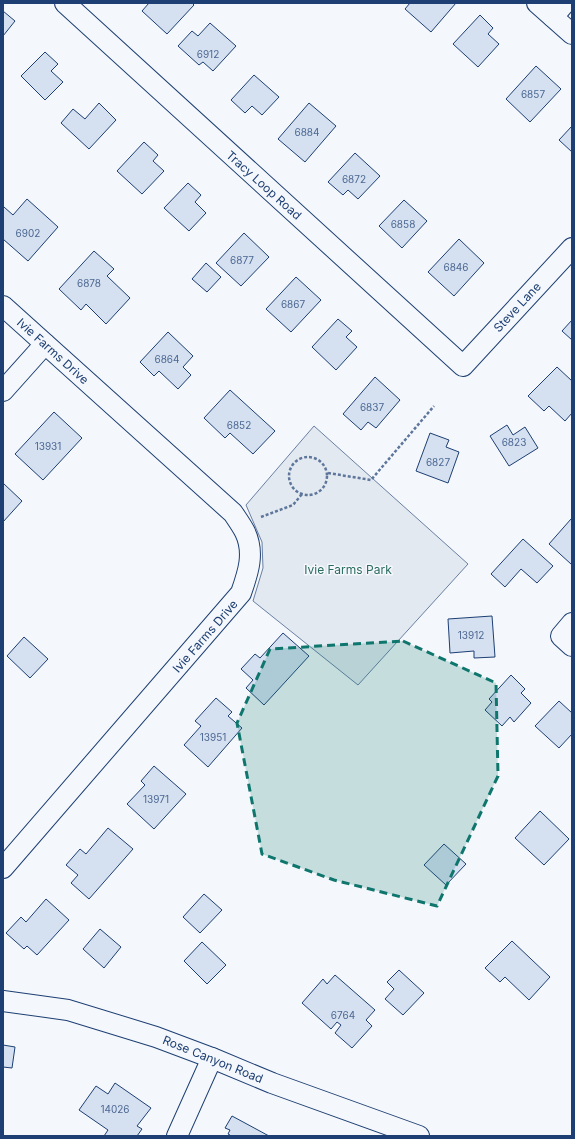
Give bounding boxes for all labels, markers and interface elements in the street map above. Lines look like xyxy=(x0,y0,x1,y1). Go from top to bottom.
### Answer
house number: 6912 xyxy=(197,48,219,60)
house number: 6857 xyxy=(521,88,545,100)
house number: 6884 xyxy=(294,126,320,138)
street label: Tracy Loop Road xyxy=(223,147,305,223)
house number: 6872 xyxy=(342,173,366,185)
house number: 6858 xyxy=(391,218,415,230)
house number: 6902 xyxy=(16,227,40,239)
house number: 6877 xyxy=(230,254,254,266)
house number: 6846 xyxy=(443,261,469,273)
house number: 6878 xyxy=(77,277,101,289)
street label: Steve Lane xyxy=(490,279,544,335)
house number: 6867 xyxy=(281,298,305,310)
street label: Ivie Farms Drive xyxy=(14,315,92,387)
house number: 6864 xyxy=(154,353,180,365)
house number: 6837 xyxy=(360,401,384,413)
house number: 6852 xyxy=(227,419,251,431)
house number: 6823 xyxy=(502,436,526,448)
house number: 13931 xyxy=(35,440,61,452)
house number: 6827 xyxy=(426,456,450,468)
park label: Ivie Farms Park xyxy=(304,562,392,577)
street label: Ivie Farms Drive xyxy=(169,597,241,675)
house number: 13912 xyxy=(458,629,484,641)
house number: 13951 xyxy=(200,731,226,743)
house number: 13971 xyxy=(143,793,169,805)
house number: 6764 xyxy=(331,1009,355,1021)
street label: Rose Canyon Road xyxy=(161,1032,265,1086)
house number: 14026 xyxy=(100,1103,130,1115)

